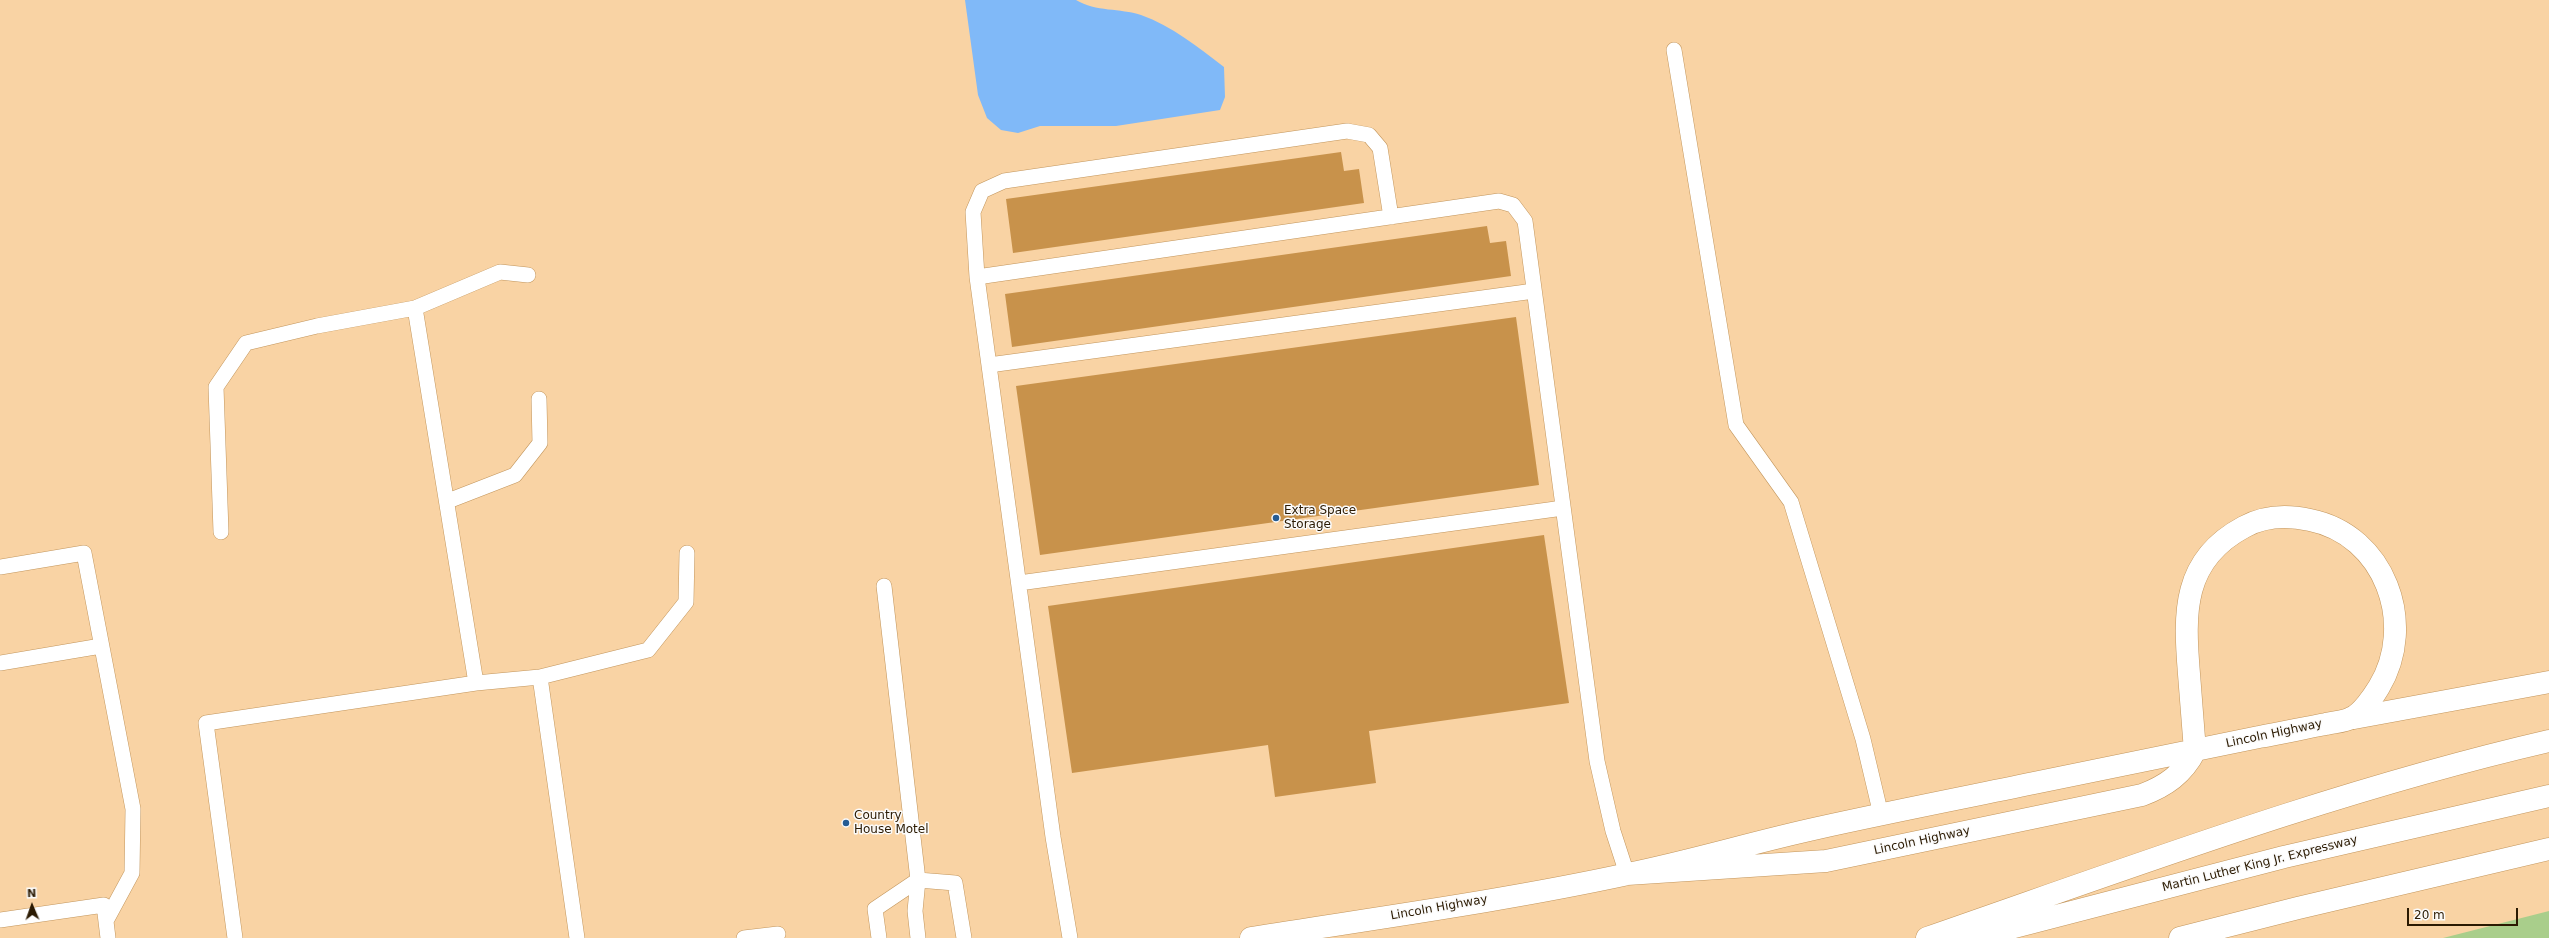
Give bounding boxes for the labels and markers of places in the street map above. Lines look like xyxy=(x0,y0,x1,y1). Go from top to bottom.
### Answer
place label: Extra Space Storage xyxy=(1284,504,1356,532)
marker: Extra Space Storage xyxy=(1271,513,1281,523)
place label: Country House Motel xyxy=(854,809,929,837)
marker: Country House Motel xyxy=(841,818,851,828)

